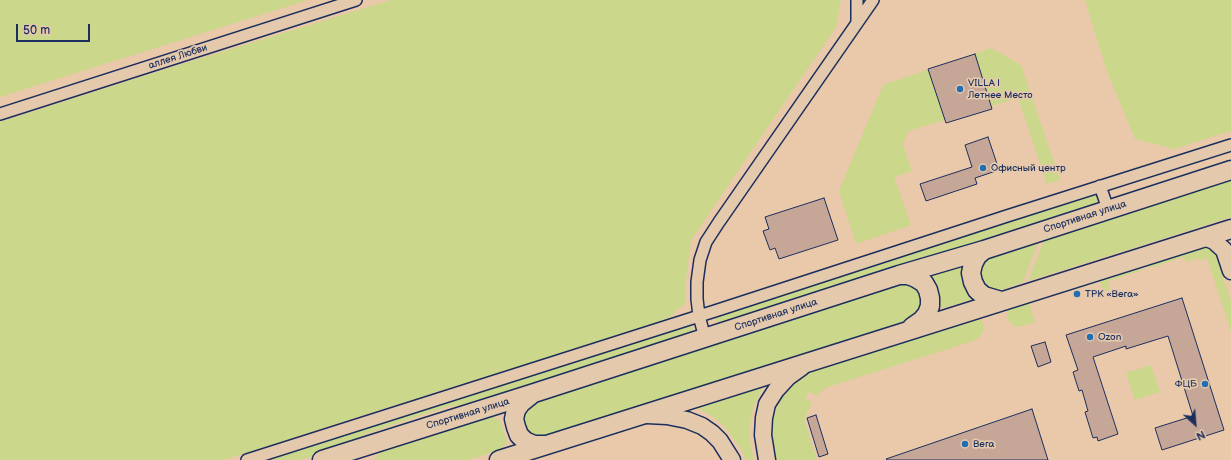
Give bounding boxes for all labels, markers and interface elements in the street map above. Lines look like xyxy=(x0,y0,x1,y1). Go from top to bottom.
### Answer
scale bar xyxy=(18,16,92,42)
text: 50 m xyxy=(23,23,50,38)
street label: аллея Любви xyxy=(147,42,209,72)
place label: VILLA | Летнее Место xyxy=(968,77,1033,100)
marker: VILLA | Летнее Место xyxy=(955,84,965,94)
place label: Офисный центр xyxy=(991,162,1066,174)
marker: Офисный центр xyxy=(978,163,988,173)
street label: Спортивная улица xyxy=(1042,198,1128,236)
place label: ТРК «Вега» xyxy=(1085,288,1139,300)
marker: ТРК «Вега» xyxy=(1072,289,1082,299)
street label: Спортивная улица xyxy=(733,296,819,334)
place label: Ozon xyxy=(1098,331,1121,343)
marker: Ozon xyxy=(1085,332,1095,342)
place label: ФЦБ xyxy=(1175,378,1197,390)
marker: ФЦБ xyxy=(1200,379,1210,389)
street label: Спортивная улица xyxy=(425,396,511,432)
north arrow xyxy=(1175,404,1215,444)
text: N xyxy=(1194,428,1207,443)
place label: Вега xyxy=(973,438,994,450)
marker: Вега xyxy=(960,439,970,449)

